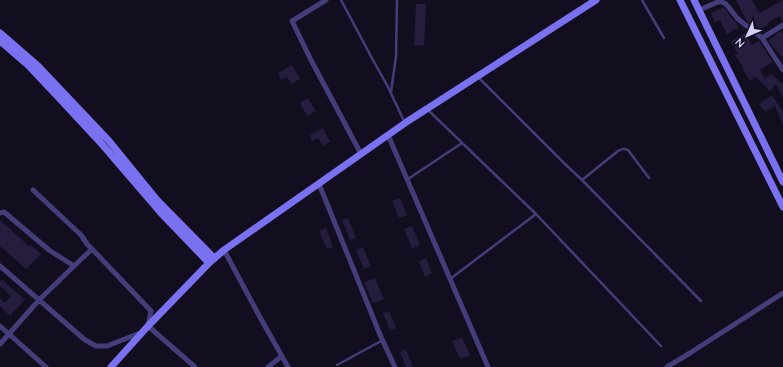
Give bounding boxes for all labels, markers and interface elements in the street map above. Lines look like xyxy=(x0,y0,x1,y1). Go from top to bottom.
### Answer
north arrow xyxy=(727,16,767,56)
text: N xyxy=(732,35,748,51)

